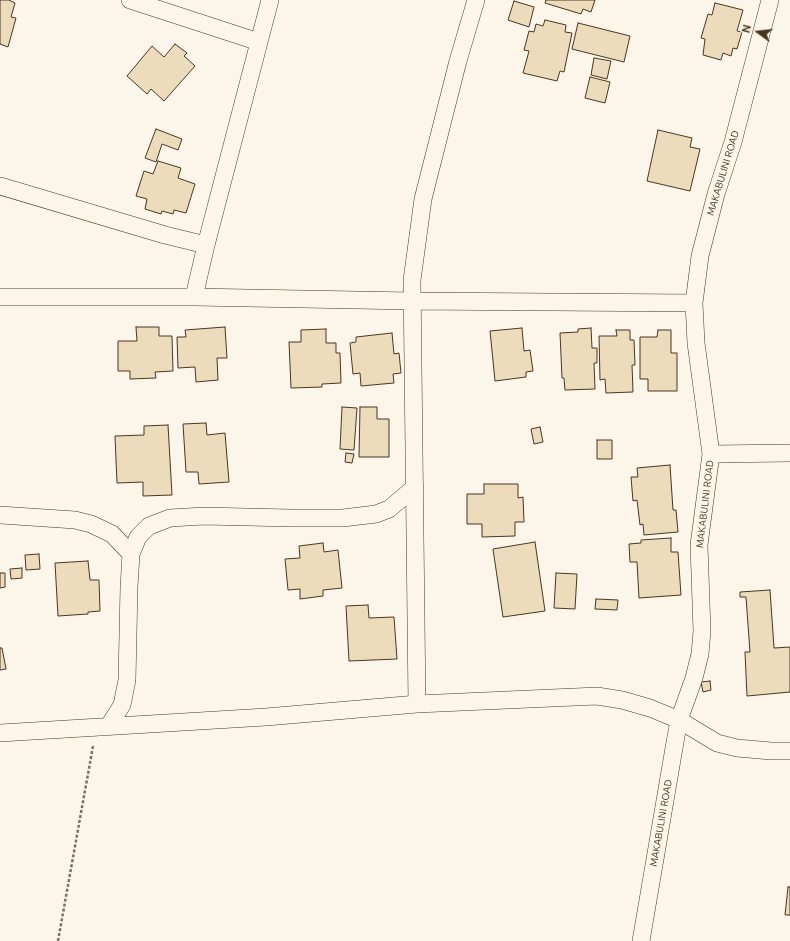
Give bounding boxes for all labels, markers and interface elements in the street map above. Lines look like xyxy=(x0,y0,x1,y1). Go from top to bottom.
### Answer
north arrow xyxy=(738,12,778,52)
text: N xyxy=(740,23,753,34)
street label: MAKABULINI ROAD xyxy=(704,129,742,217)
street label: MAKABULINI ROAD xyxy=(694,459,716,549)
street label: MAKABULINI ROAD xyxy=(647,778,675,868)

